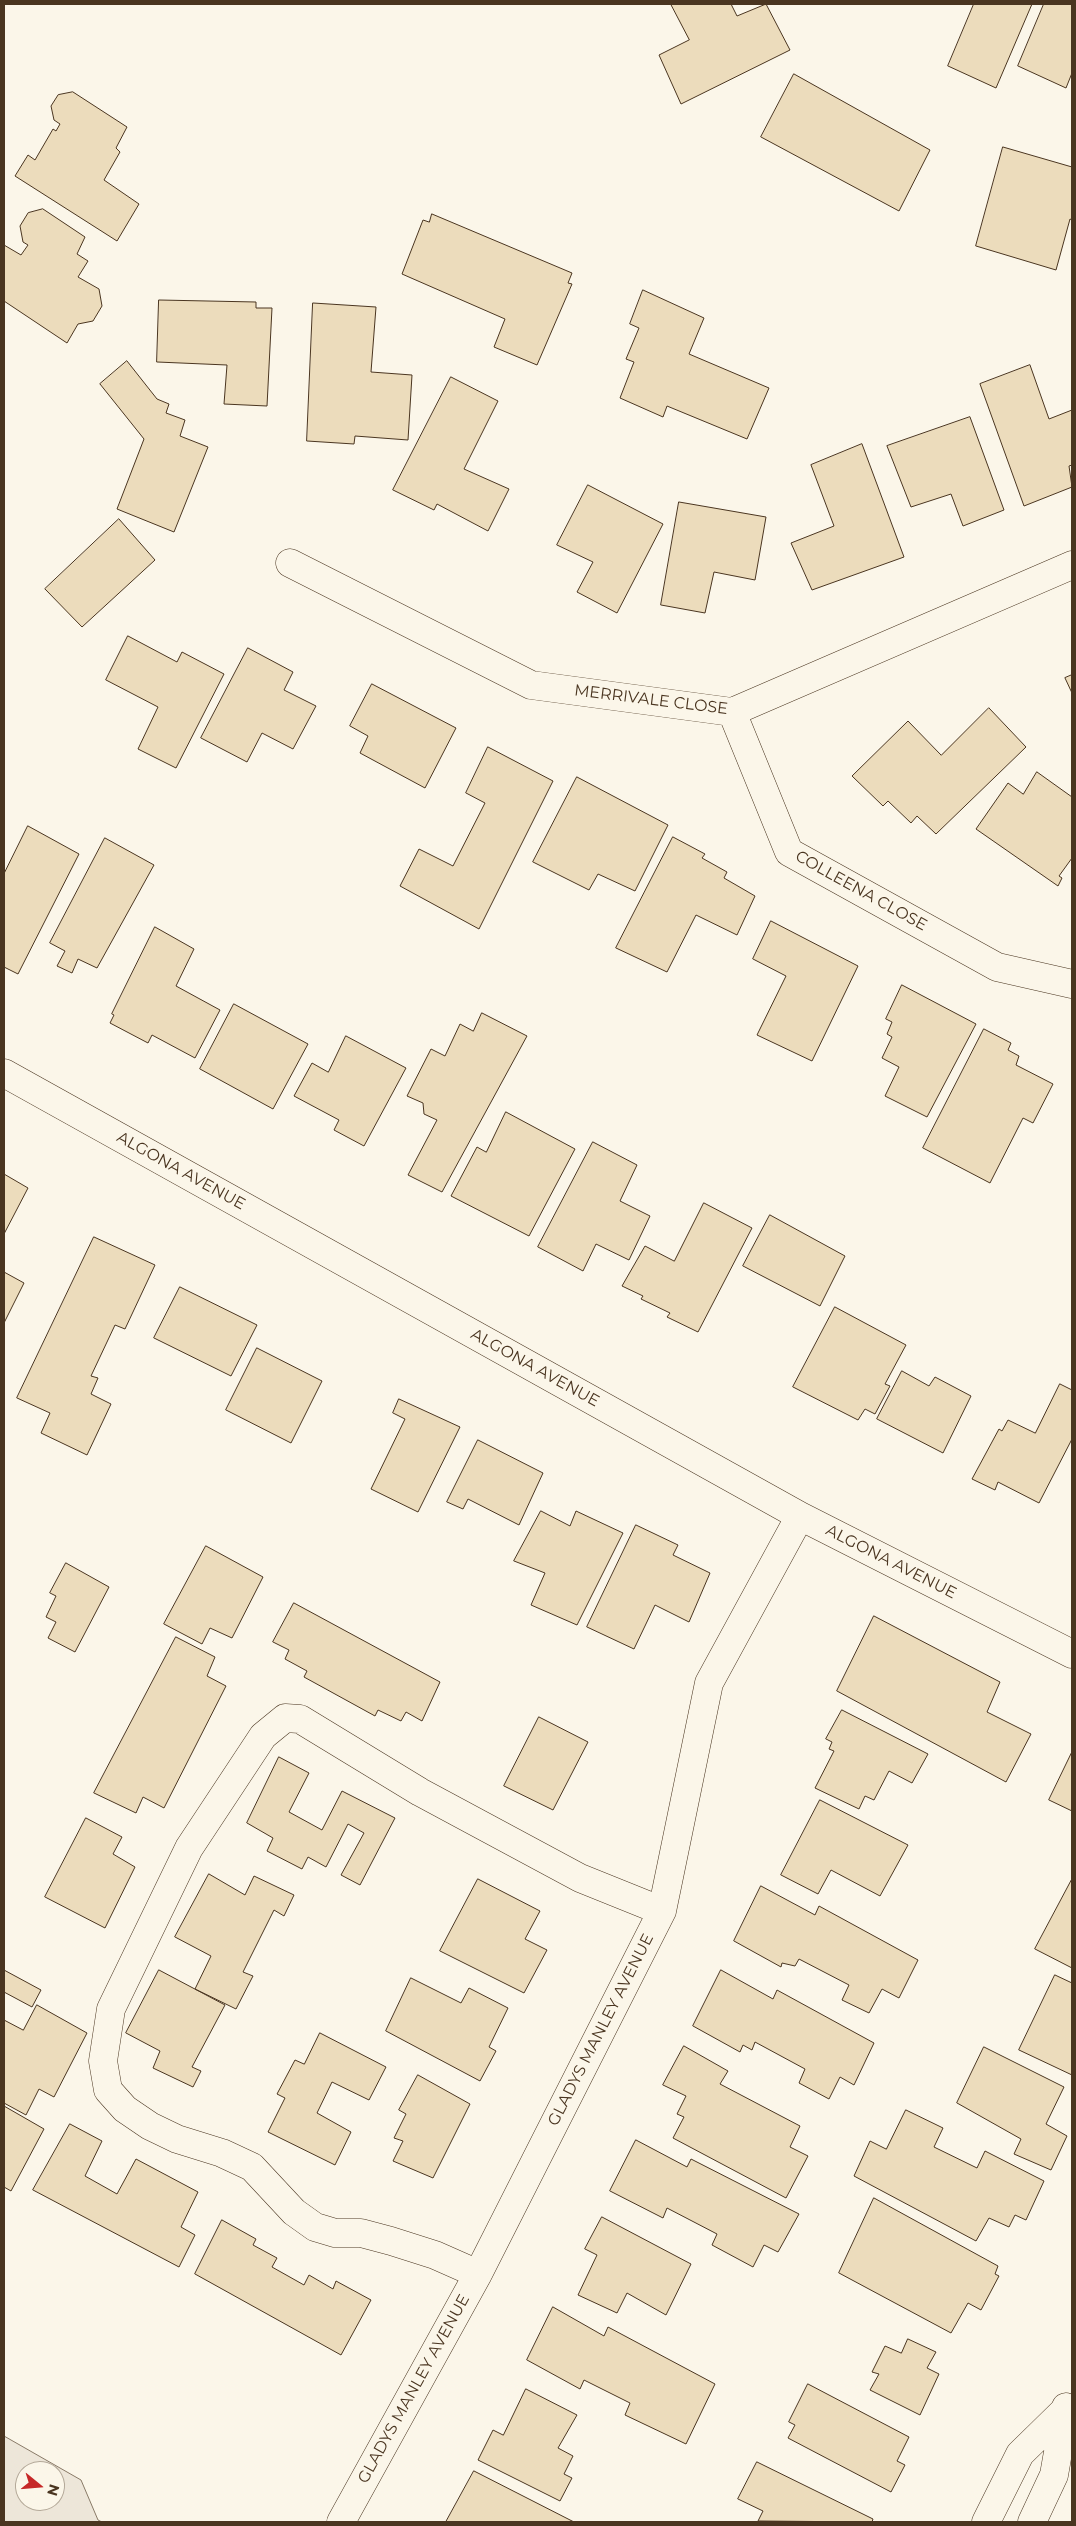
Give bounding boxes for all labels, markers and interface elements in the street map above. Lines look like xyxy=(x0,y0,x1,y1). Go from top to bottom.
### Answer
street label: MERRIVALE CLOSE xyxy=(573,681,729,719)
street label: COLLEENA CLOSE xyxy=(792,847,930,935)
street label: ALGONA AVENUE xyxy=(113,1128,249,1214)
street label: ALGONA AVENUE xyxy=(467,1325,603,1411)
street label: ALGONA AVENUE xyxy=(822,1521,960,1603)
street label: GLADYS MANLEY AVENUE xyxy=(544,1931,658,2129)
street label: GLADYS MANLEY AVENUE xyxy=(354,2291,474,2487)
north arrow xyxy=(15,2461,65,2511)
text: N xyxy=(43,2482,64,2498)

